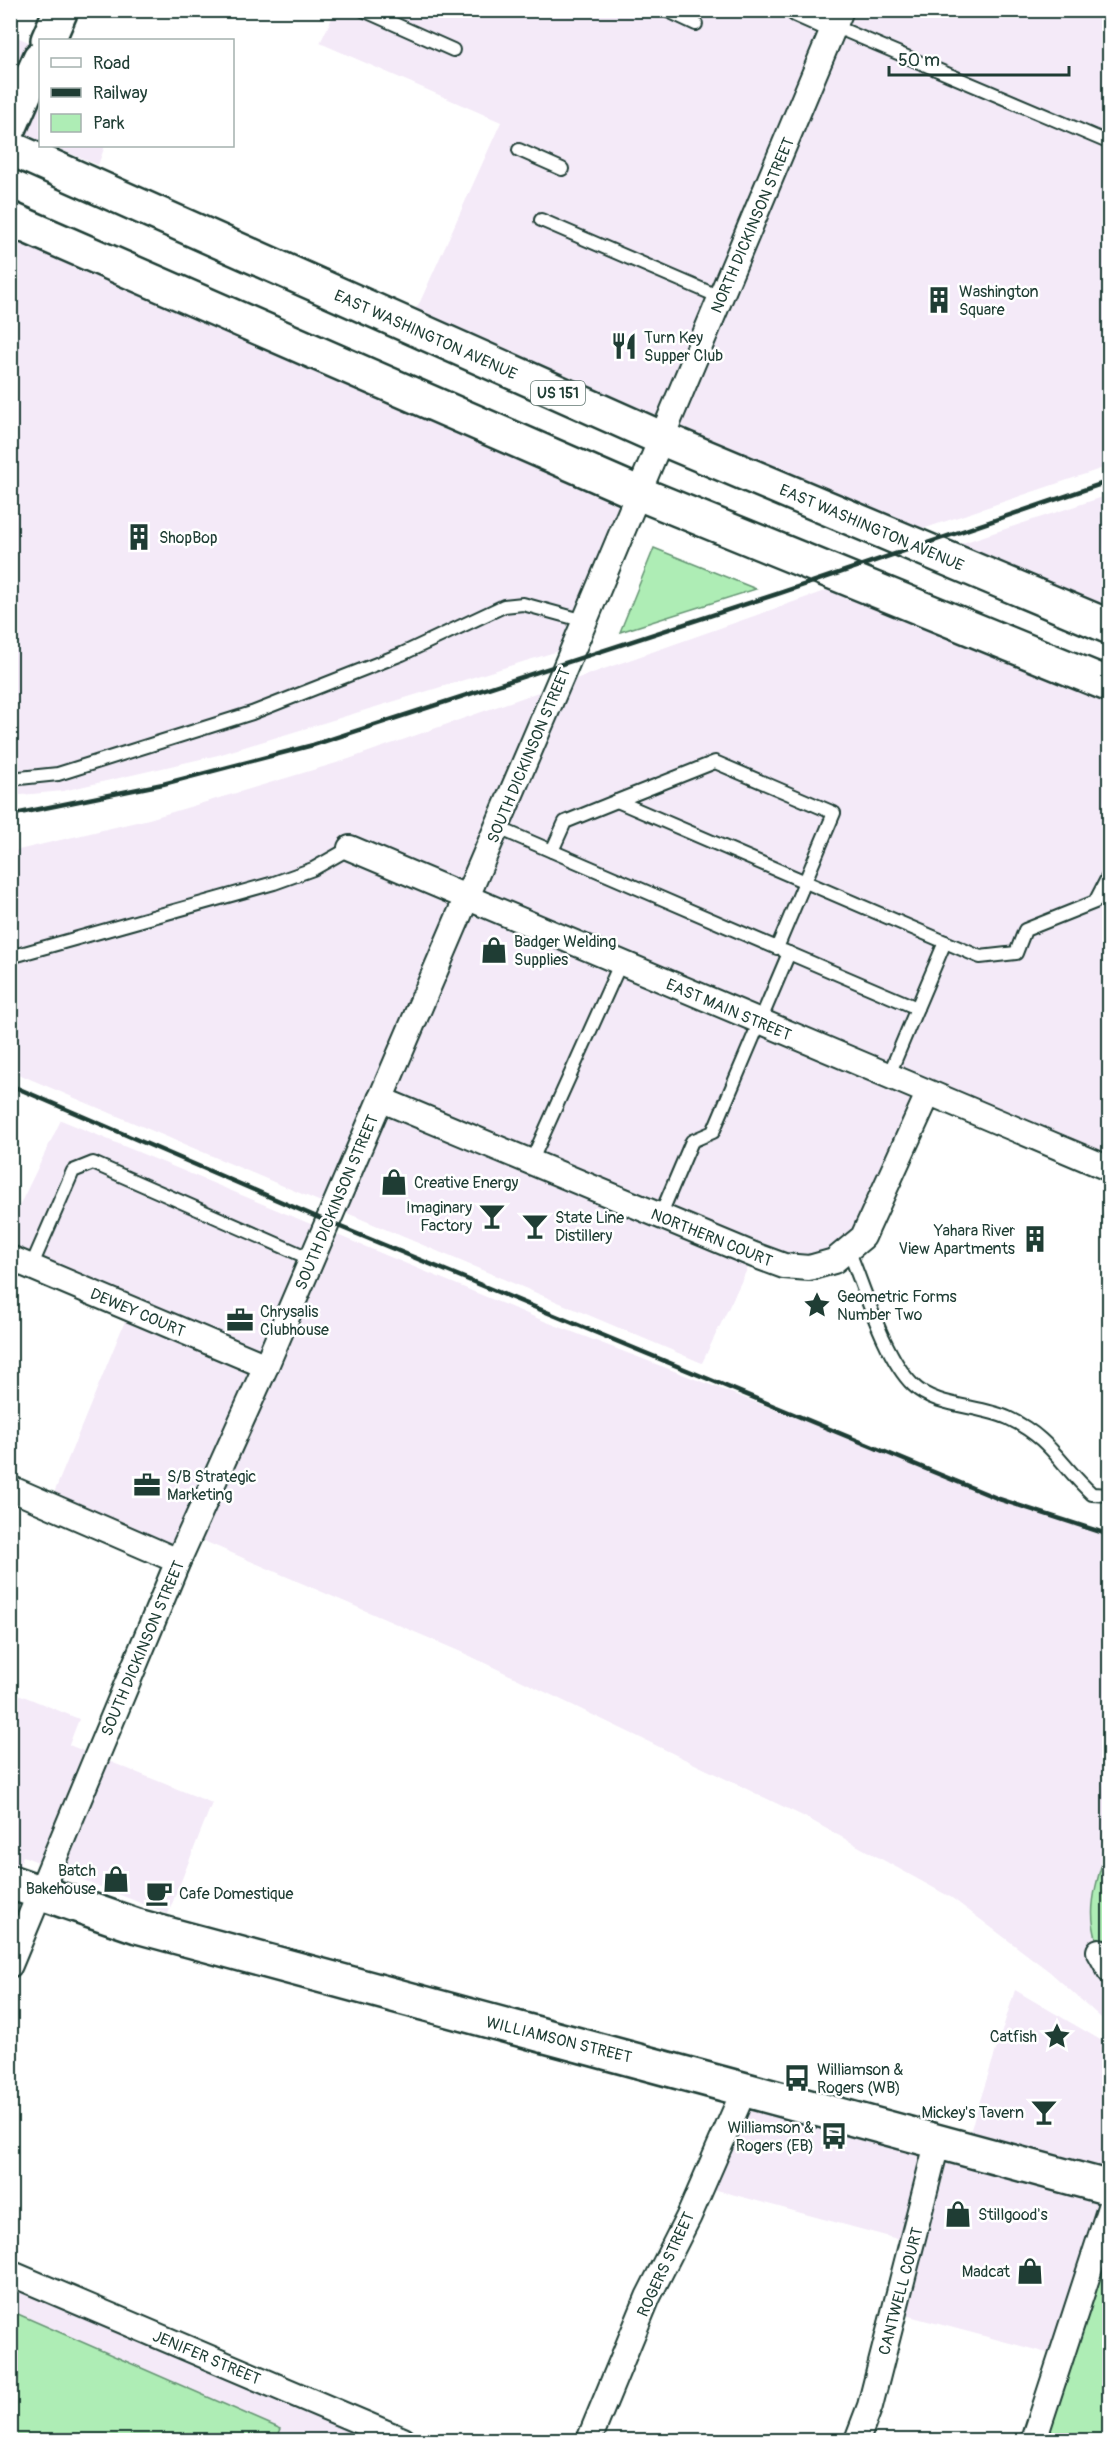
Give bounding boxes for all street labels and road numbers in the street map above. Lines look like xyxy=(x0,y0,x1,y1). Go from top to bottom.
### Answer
street label: NORTH DICKINSON STREET xyxy=(707,134,799,316)
street label: EAST WASHINGTON AVENUE xyxy=(331,285,520,384)
road number: US 151 xyxy=(531,381,585,405)
street label: EAST WASHINGTON AVENUE xyxy=(776,480,967,576)
street label: SOUTH DICKINSON STREET xyxy=(483,665,575,846)
street label: EAST MAIN STREET xyxy=(663,975,794,1045)
street label: SOUTH DICKINSON STREET xyxy=(291,1112,383,1293)
street label: NORTHERN COURT xyxy=(648,1204,775,1271)
street label: DEWEY COURT xyxy=(87,1284,188,1342)
street label: SOUTH DICKINSON STREET xyxy=(97,1558,189,1739)
street label: WILLIAMSON STREET xyxy=(484,2012,634,2068)
street label: ROGERS STREET xyxy=(633,2209,699,2320)
street label: CANTWELL COURT xyxy=(874,2225,928,2357)
street label: JENIFER STREET xyxy=(150,2326,264,2390)

